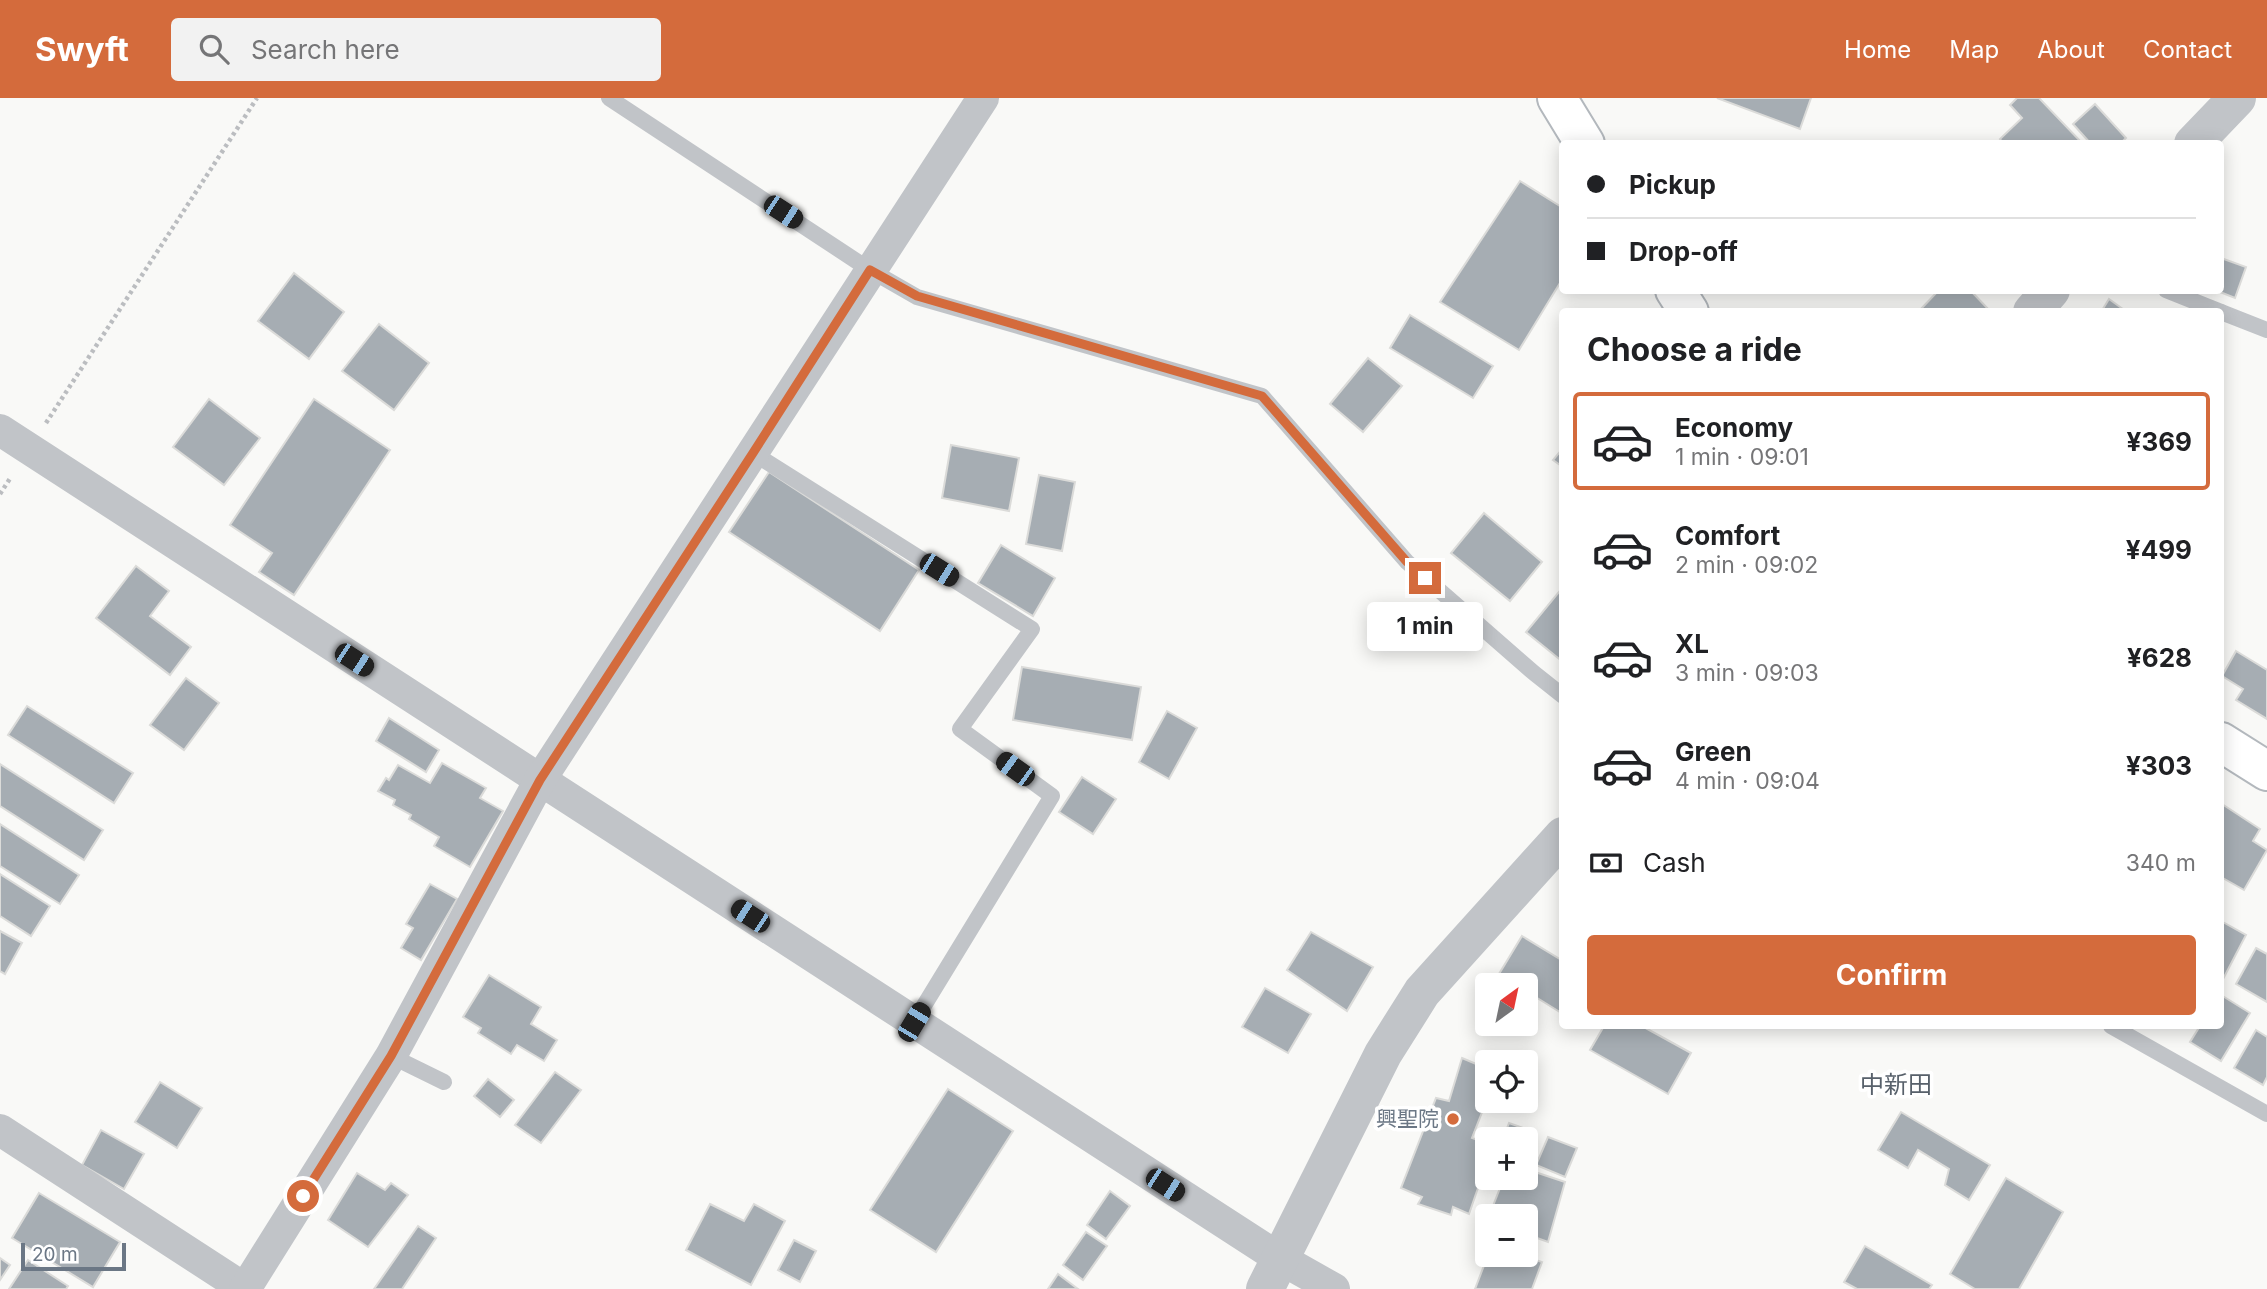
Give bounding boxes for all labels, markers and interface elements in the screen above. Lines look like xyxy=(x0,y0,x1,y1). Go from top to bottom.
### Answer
search box xyxy=(171,18,661,81)
text: Swyft xyxy=(35,29,129,69)
icon: search xyxy=(195,30,233,68)
text: Search here xyxy=(251,34,400,65)
text: Home xyxy=(1844,35,1911,64)
text: Map xyxy=(1949,35,1999,64)
text: About xyxy=(2037,35,2105,64)
text: Contact xyxy=(2143,35,2232,64)
text: Pickup xyxy=(1629,169,1716,200)
car xyxy=(760,192,807,232)
text: Drop-off xyxy=(1629,236,1738,267)
text: Choose a ride xyxy=(1587,330,1802,369)
icon: car xyxy=(1591,410,1654,473)
text: Economy xyxy=(1675,412,1793,443)
text: ¥369 xyxy=(2127,426,2192,457)
text: 1 min · 09:01 xyxy=(1675,443,1809,471)
icon: car xyxy=(1591,518,1654,581)
text: Comfort xyxy=(1675,520,1780,551)
text: ¥499 xyxy=(2126,534,2192,565)
car xyxy=(916,550,963,590)
text: 2 min · 09:02 xyxy=(1675,551,1818,579)
route end xyxy=(1409,562,1441,594)
callout: 1 min xyxy=(1367,602,1483,652)
text: 1 min xyxy=(1397,612,1453,640)
icon: car xyxy=(1591,626,1654,689)
text: XL xyxy=(1675,628,1709,659)
car xyxy=(331,640,378,680)
text: ¥628 xyxy=(2127,642,2192,673)
text: 3 min · 09:03 xyxy=(1675,659,1819,687)
icon: car xyxy=(1591,734,1654,797)
text: Green xyxy=(1675,736,1752,767)
car xyxy=(992,748,1039,790)
text: ¥303 xyxy=(2126,750,2192,781)
text: 4 min · 09:04 xyxy=(1675,767,1820,795)
icon: cash xyxy=(1587,844,1625,882)
text: Cash xyxy=(1643,847,1706,878)
text: 340 m xyxy=(2126,849,2196,877)
car xyxy=(727,896,774,936)
button: Confirm xyxy=(1587,935,2196,1015)
north arrow xyxy=(1475,973,1538,1036)
map controls xyxy=(1475,973,1538,1267)
car xyxy=(895,999,934,1045)
button: locate xyxy=(1475,1050,1538,1113)
district label: 中新田 xyxy=(1860,1070,1932,1099)
place label: 興聖院 xyxy=(1376,1106,1439,1131)
marker: 興聖院 xyxy=(1445,1111,1461,1127)
button: + xyxy=(1475,1127,1538,1190)
car xyxy=(1142,1165,1189,1205)
route start xyxy=(287,1180,319,1212)
button: − xyxy=(1475,1204,1538,1267)
scale bar xyxy=(21,1240,126,1272)
text: 20 m xyxy=(32,1243,78,1266)

